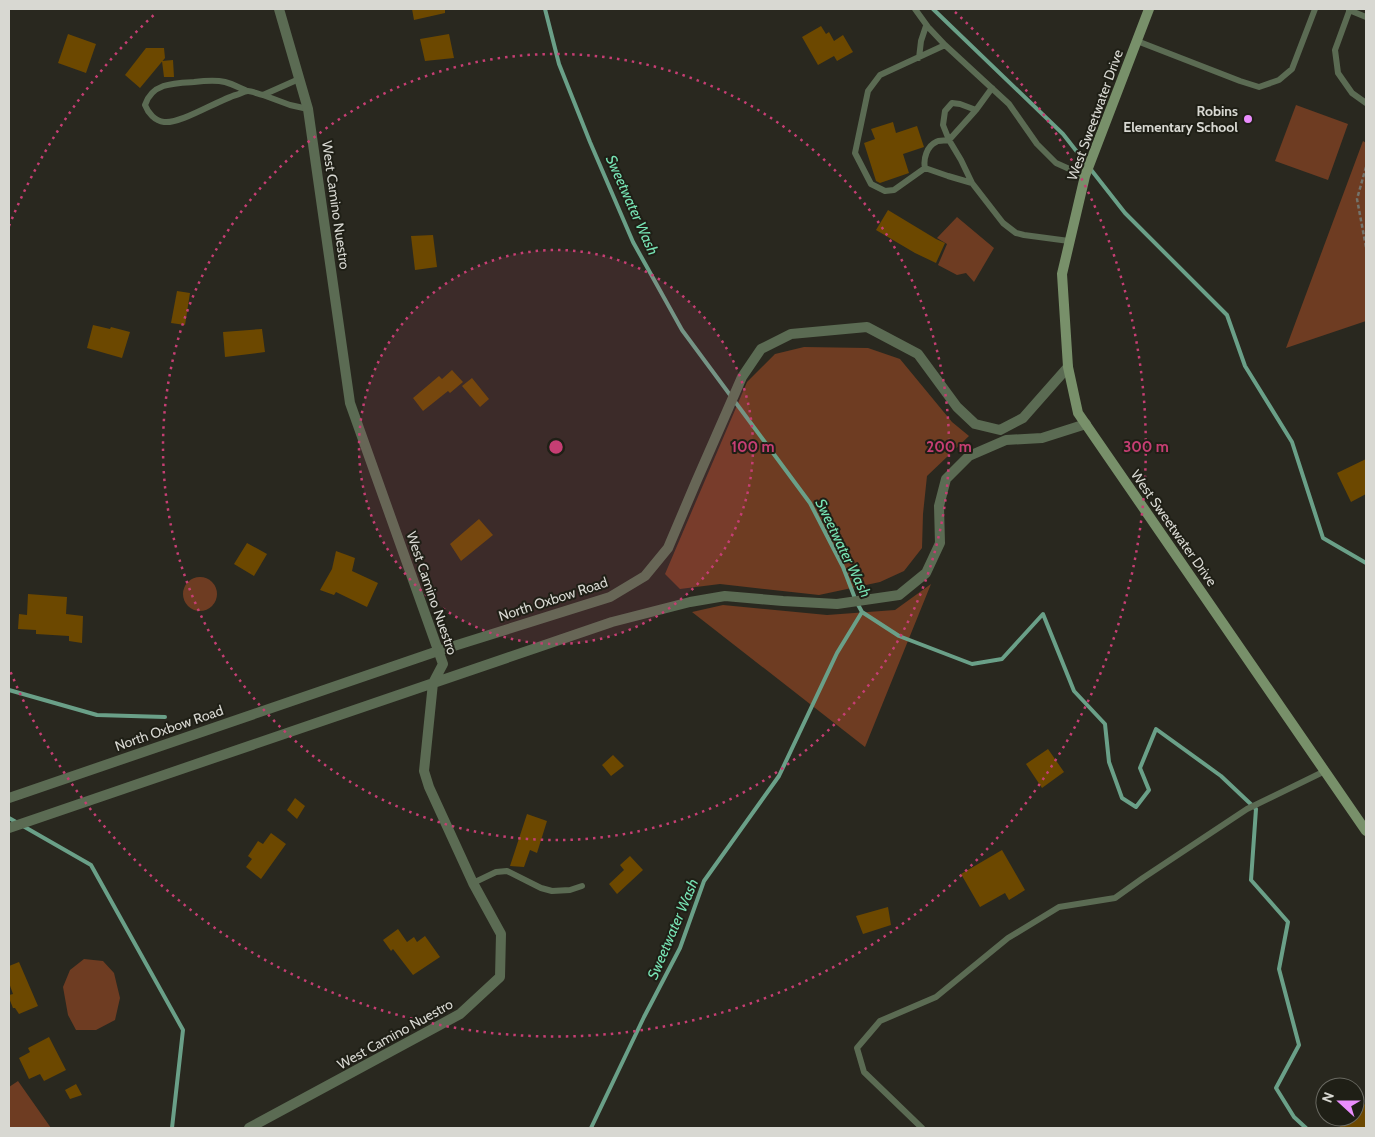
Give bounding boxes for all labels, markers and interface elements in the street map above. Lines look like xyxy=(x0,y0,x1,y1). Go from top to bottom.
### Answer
street label: West Sweetwater Drive xyxy=(1063,47,1127,183)
place label: Robins Elementary School xyxy=(1123,102,1238,136)
marker: Robins Elementary School xyxy=(1242,113,1254,125)
street label: West Camino Nuestro xyxy=(318,140,354,271)
water label: Sweetwater Wash xyxy=(602,152,662,258)
centre of rings xyxy=(547,438,565,456)
text: 100 m xyxy=(731,438,775,456)
text: 200 m xyxy=(926,438,972,456)
text: 300 m xyxy=(1123,438,1169,456)
street label: West Sweetwater Drive xyxy=(1127,466,1221,590)
water label: Sweetwater Wash xyxy=(811,496,875,600)
street label: West Camino Nuestro xyxy=(402,529,462,657)
street label: North Oxbow Road xyxy=(496,573,610,625)
street label: North Oxbow Road xyxy=(112,701,226,755)
water label: Sweetwater Wash xyxy=(644,876,702,982)
street label: West Camino Nuestro xyxy=(334,995,456,1073)
north arrow xyxy=(1315,1077,1365,1127)
text: N xyxy=(1318,1089,1338,1105)

